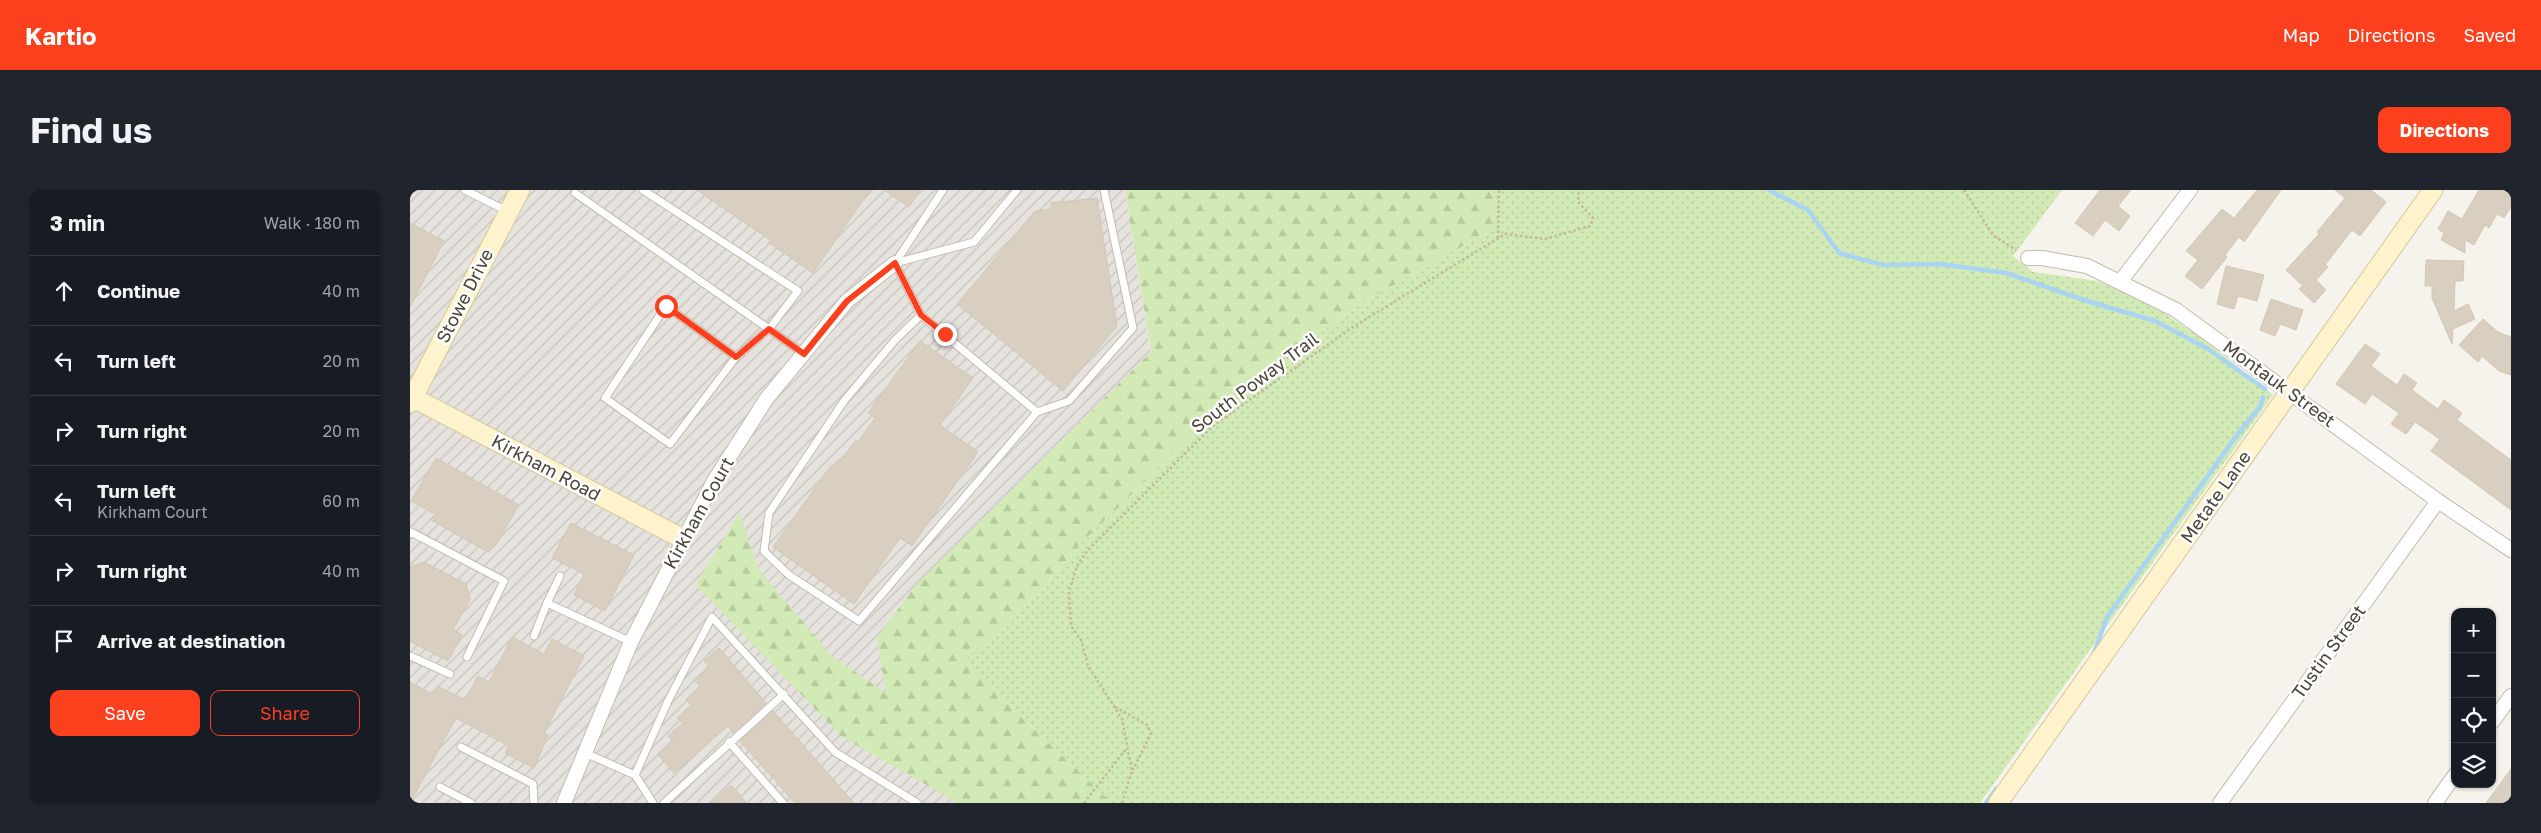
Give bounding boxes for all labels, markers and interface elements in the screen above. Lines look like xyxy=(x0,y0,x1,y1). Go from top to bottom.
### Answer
text: Kartio xyxy=(25,21,97,50)
text: Map xyxy=(2283,24,2319,46)
text: Directions xyxy=(2347,24,2435,46)
text: Saved xyxy=(2463,24,2516,46)
button: Directions xyxy=(2378,107,2511,153)
text: Find us xyxy=(30,109,152,151)
text: 3 min xyxy=(50,210,105,236)
text: Walk · 180 m xyxy=(264,213,360,233)
street label: Stowe Drive xyxy=(431,245,497,346)
icon: ahead xyxy=(50,277,78,305)
text: Continue xyxy=(97,279,180,302)
text: 40 m xyxy=(322,281,360,301)
route start xyxy=(655,295,678,318)
route end xyxy=(934,323,957,346)
street label: South Poway Trail xyxy=(1186,327,1323,437)
street label: Montauk Street xyxy=(2219,335,2340,431)
icon: left xyxy=(50,347,78,375)
text: Turn left xyxy=(97,349,176,372)
text: 20 m xyxy=(323,351,360,371)
icon: right xyxy=(50,417,78,445)
text: Turn right xyxy=(97,419,187,442)
text: 20 m xyxy=(323,421,360,441)
street label: Kirkham Road xyxy=(488,429,605,505)
street label: Metate Lane xyxy=(2175,446,2255,547)
street label: Kirkham Court xyxy=(658,453,738,572)
text: Turn left xyxy=(97,479,176,502)
icon: left xyxy=(50,487,78,515)
text: 60 m xyxy=(322,491,360,511)
text: Kirkham Court xyxy=(97,502,208,522)
icon: right xyxy=(50,557,78,585)
text: Turn right xyxy=(97,559,187,582)
text: 40 m xyxy=(322,561,360,581)
street label: Tustin Street xyxy=(2287,600,2370,703)
map controls xyxy=(2451,608,2496,788)
button: + xyxy=(2451,608,2496,653)
icon: arrive xyxy=(50,627,78,655)
text: Arrive at destination xyxy=(97,629,285,652)
button: − xyxy=(2451,653,2496,698)
button: Save xyxy=(50,690,200,736)
button: Share xyxy=(210,690,360,736)
button: locate xyxy=(2451,698,2496,743)
button: layers xyxy=(2451,743,2496,788)

